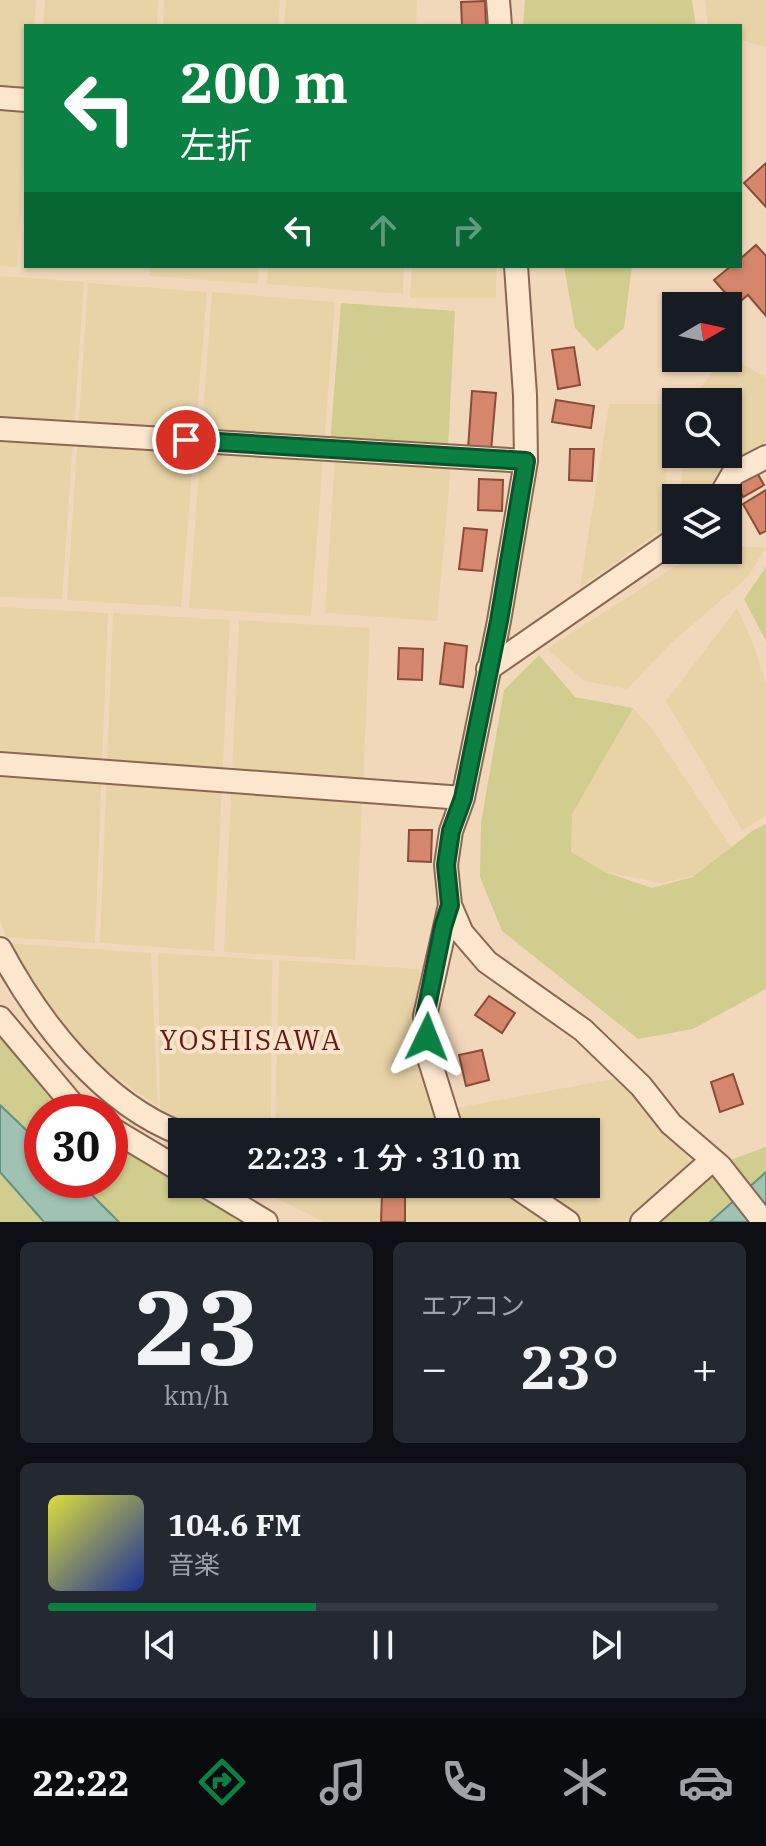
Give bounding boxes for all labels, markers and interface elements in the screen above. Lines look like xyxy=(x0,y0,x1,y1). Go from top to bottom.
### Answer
text: 200 m xyxy=(180,46,348,118)
icon: left xyxy=(48,56,152,160)
text: 左折 xyxy=(180,121,252,168)
icon: left xyxy=(277,208,321,252)
icon: ahead xyxy=(361,208,405,252)
icon: right xyxy=(445,208,489,252)
north arrow xyxy=(662,292,742,372)
map controls xyxy=(662,292,742,564)
button: search xyxy=(662,388,742,468)
pin xyxy=(152,406,220,474)
icon: arrive xyxy=(164,418,208,462)
button: layers xyxy=(662,484,742,564)
position arrow xyxy=(385,995,469,1079)
district label: YOSHISAWA xyxy=(160,1021,342,1058)
speed limit sign: 30 xyxy=(24,1094,128,1198)
text: 22:23 · 1 分 · 310 m xyxy=(247,1138,521,1177)
text: 23 xyxy=(134,1258,259,1394)
text: エアコン xyxy=(421,1288,525,1322)
text: 23° xyxy=(519,1327,620,1406)
text: − xyxy=(421,1339,447,1396)
text: + xyxy=(692,1339,718,1396)
text: km/h xyxy=(164,1378,229,1412)
text: 104.6 FM xyxy=(168,1505,301,1544)
text: 音楽 xyxy=(168,1547,220,1581)
icon: previous xyxy=(138,1623,182,1667)
icon: pause xyxy=(361,1623,405,1667)
icon: next xyxy=(584,1623,628,1667)
icon: directions xyxy=(194,1754,250,1810)
icon: music xyxy=(315,1754,371,1810)
icon: phone xyxy=(436,1754,492,1810)
icon: climate xyxy=(557,1754,613,1810)
icon: car xyxy=(678,1754,734,1810)
text: 22:22 xyxy=(32,1759,130,1806)

